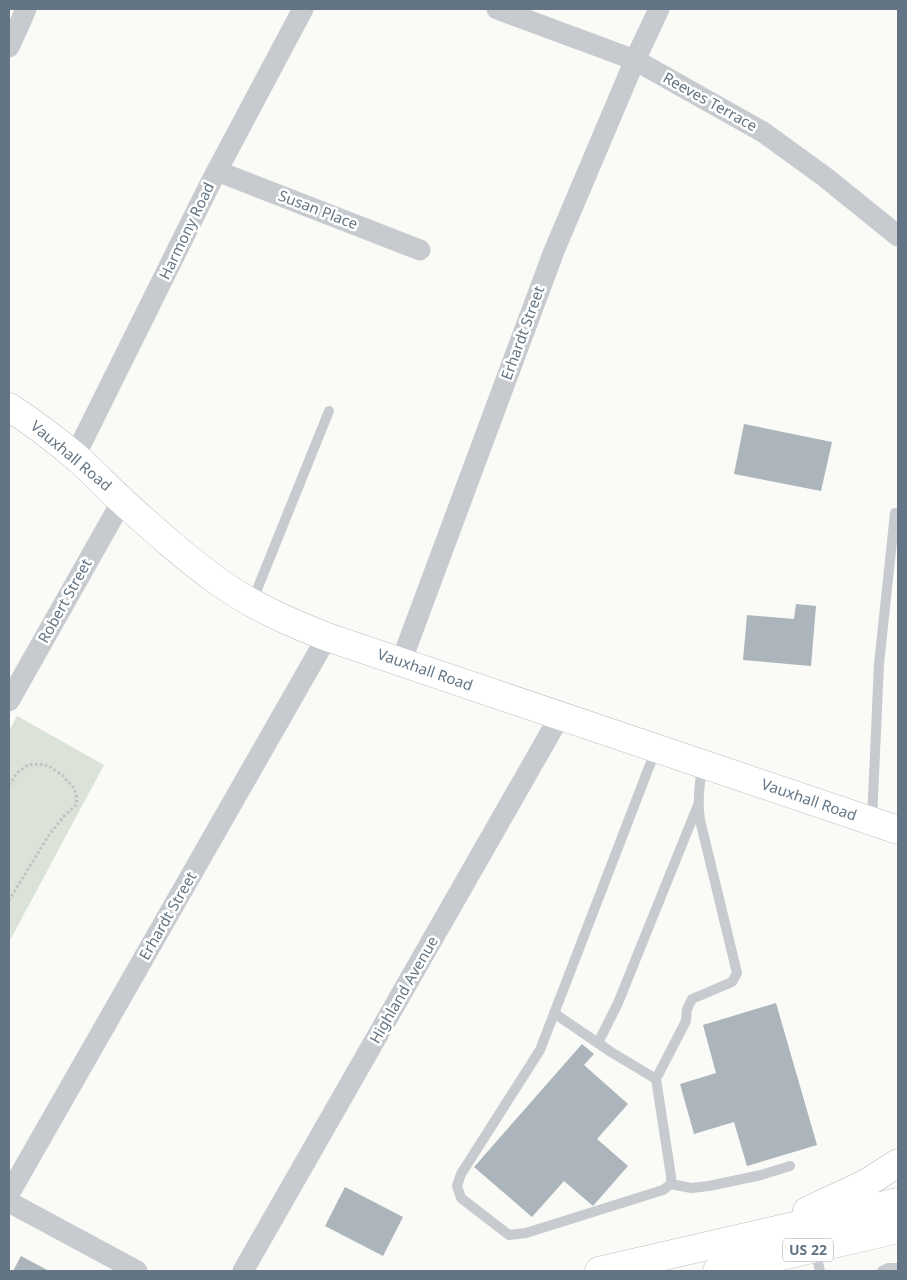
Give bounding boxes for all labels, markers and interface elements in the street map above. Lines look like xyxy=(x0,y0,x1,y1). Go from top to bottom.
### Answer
street label: Reeves Terrace xyxy=(660,67,761,135)
street label: Harmony Road xyxy=(154,179,218,282)
street label: Susan Place xyxy=(276,185,361,233)
street label: Erhardt Street xyxy=(496,282,549,382)
street label: Vauxhall Road xyxy=(27,416,116,495)
street label: Robert Street xyxy=(33,554,96,646)
street label: Vauxhall Road xyxy=(375,643,476,695)
street label: Vauxhall Road xyxy=(759,773,860,825)
street label: Erhardt Street xyxy=(134,867,201,963)
street label: Highland Avenue xyxy=(364,932,442,1047)
road number: US 22 xyxy=(783,1238,833,1262)

